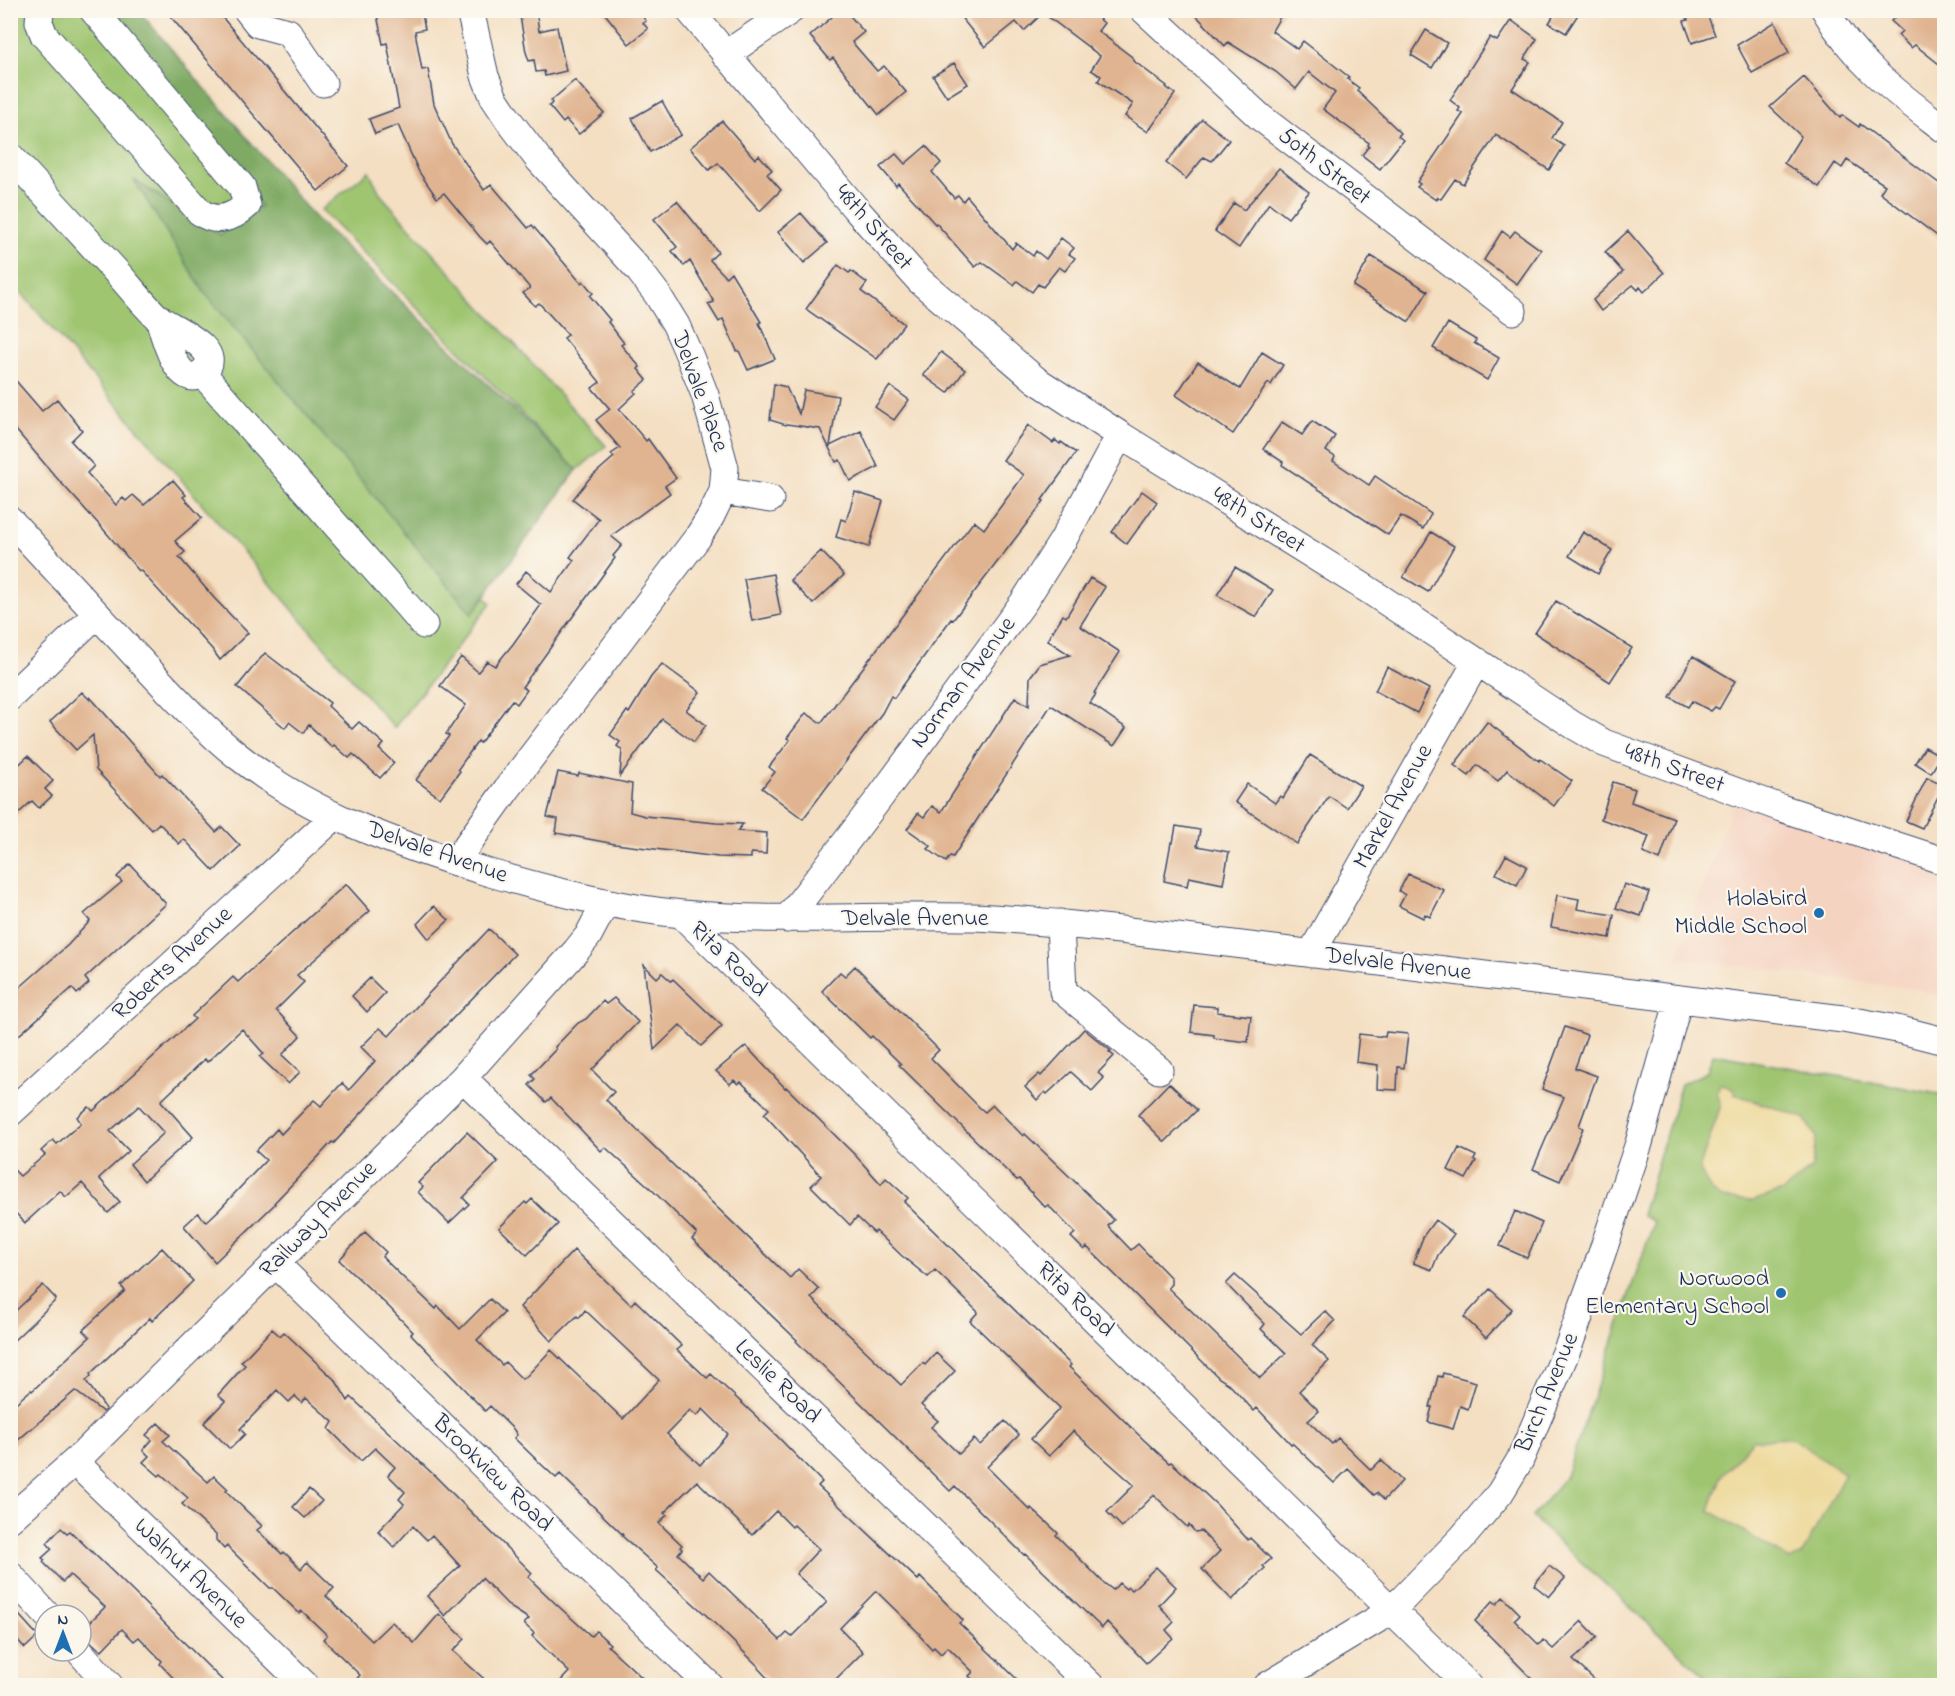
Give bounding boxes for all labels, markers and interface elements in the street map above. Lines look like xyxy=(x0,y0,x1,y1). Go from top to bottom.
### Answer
street label: 50th Street xyxy=(1270,119,1378,215)
street label: 48th Street xyxy=(825,177,921,279)
street label: Delvale Place xyxy=(661,326,737,458)
street label: 48th Street xyxy=(1204,478,1312,564)
street label: Norman Avenue xyxy=(903,609,1025,756)
street label: 48th Street xyxy=(1619,735,1729,803)
street label: Markel Avenue xyxy=(1345,738,1443,876)
street label: Delvale Avenue xyxy=(361,812,513,894)
place label: Holabird Middle School xyxy=(1675,882,1808,945)
street label: Roberts Avenue xyxy=(105,899,241,1029)
street label: Delvale Avenue xyxy=(840,902,989,937)
marker: Holabird Middle School xyxy=(1812,906,1826,920)
street label: Rita Road xyxy=(681,914,775,1007)
street label: Delvale Avenue xyxy=(1322,939,1473,991)
street label: Railway Avenue xyxy=(252,1153,387,1288)
street label: Rita Road xyxy=(1028,1254,1122,1347)
place label: Norwood Elementary School xyxy=(1585,1262,1770,1326)
marker: Norwood Elementary School xyxy=(1774,1286,1788,1300)
street label: Birch Avenue xyxy=(1507,1327,1589,1460)
street label: Leslie Road xyxy=(726,1331,829,1433)
street label: Brookview Road xyxy=(423,1406,561,1541)
street label: Walnut Avenue xyxy=(125,1510,255,1638)
north arrow xyxy=(33,1603,93,1663)
text: N xyxy=(58,1608,69,1632)

